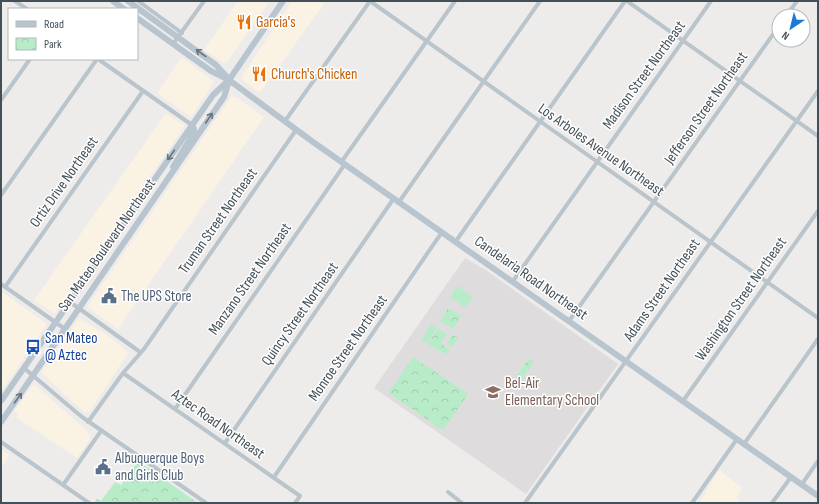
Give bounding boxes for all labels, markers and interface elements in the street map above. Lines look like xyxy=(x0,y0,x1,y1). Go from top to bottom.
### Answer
legend xyxy=(8,8,138,60)
north arrow xyxy=(771,8,811,48)
restaurant icon: Garcia's xyxy=(235,13,253,31)
place label: Garcia's xyxy=(256,13,296,32)
text: Road xyxy=(44,17,64,32)
street label: Madison Street Northeast xyxy=(598,17,690,133)
text: N xyxy=(779,29,792,43)
text: Park xyxy=(44,37,62,52)
street label: Jefferson Street Northeast xyxy=(659,48,752,169)
one-way arrow xyxy=(196,49,207,58)
restaurant icon: Church's Chicken xyxy=(250,65,268,83)
place label: Church's Chicken xyxy=(271,65,357,84)
street label: Los Arboles Avenue Northeast xyxy=(534,99,668,201)
one-way arrow xyxy=(205,113,213,124)
street label: Ortiz Drive Northeast xyxy=(26,133,103,231)
one-way arrow xyxy=(167,150,175,161)
street label: Truman Street Northeast xyxy=(174,164,262,278)
street label: San Mateo Boulevard Northeast xyxy=(54,175,160,315)
street label: Manzano Street Northeast xyxy=(204,219,296,339)
street label: Candelaria Road Northeast xyxy=(471,232,592,324)
street label: Washington Street Northeast xyxy=(691,233,791,365)
street label: Adams Street Northeast xyxy=(619,235,705,346)
street label: Quincy Street Northeast xyxy=(257,258,343,369)
public building icon: The UPS Store xyxy=(100,287,118,305)
place label: The UPS Store xyxy=(121,287,192,306)
street label: Monroe Street Northeast xyxy=(304,291,392,405)
place label: San Mateo @ Aztec xyxy=(45,329,97,365)
bus stop icon: San Mateo @ Aztec xyxy=(24,338,42,356)
place label: Bel-Air Elementary School xyxy=(505,374,599,410)
school or university icon: Bel-Air Elementary School xyxy=(484,383,502,401)
street label: Aztec Road Northeast xyxy=(167,384,269,463)
one-way arrow xyxy=(14,393,22,404)
place label: Albuquerque Boys and Girls Club xyxy=(114,449,204,485)
public building icon: Albuquerque Boys and Girls Club xyxy=(94,458,112,476)

